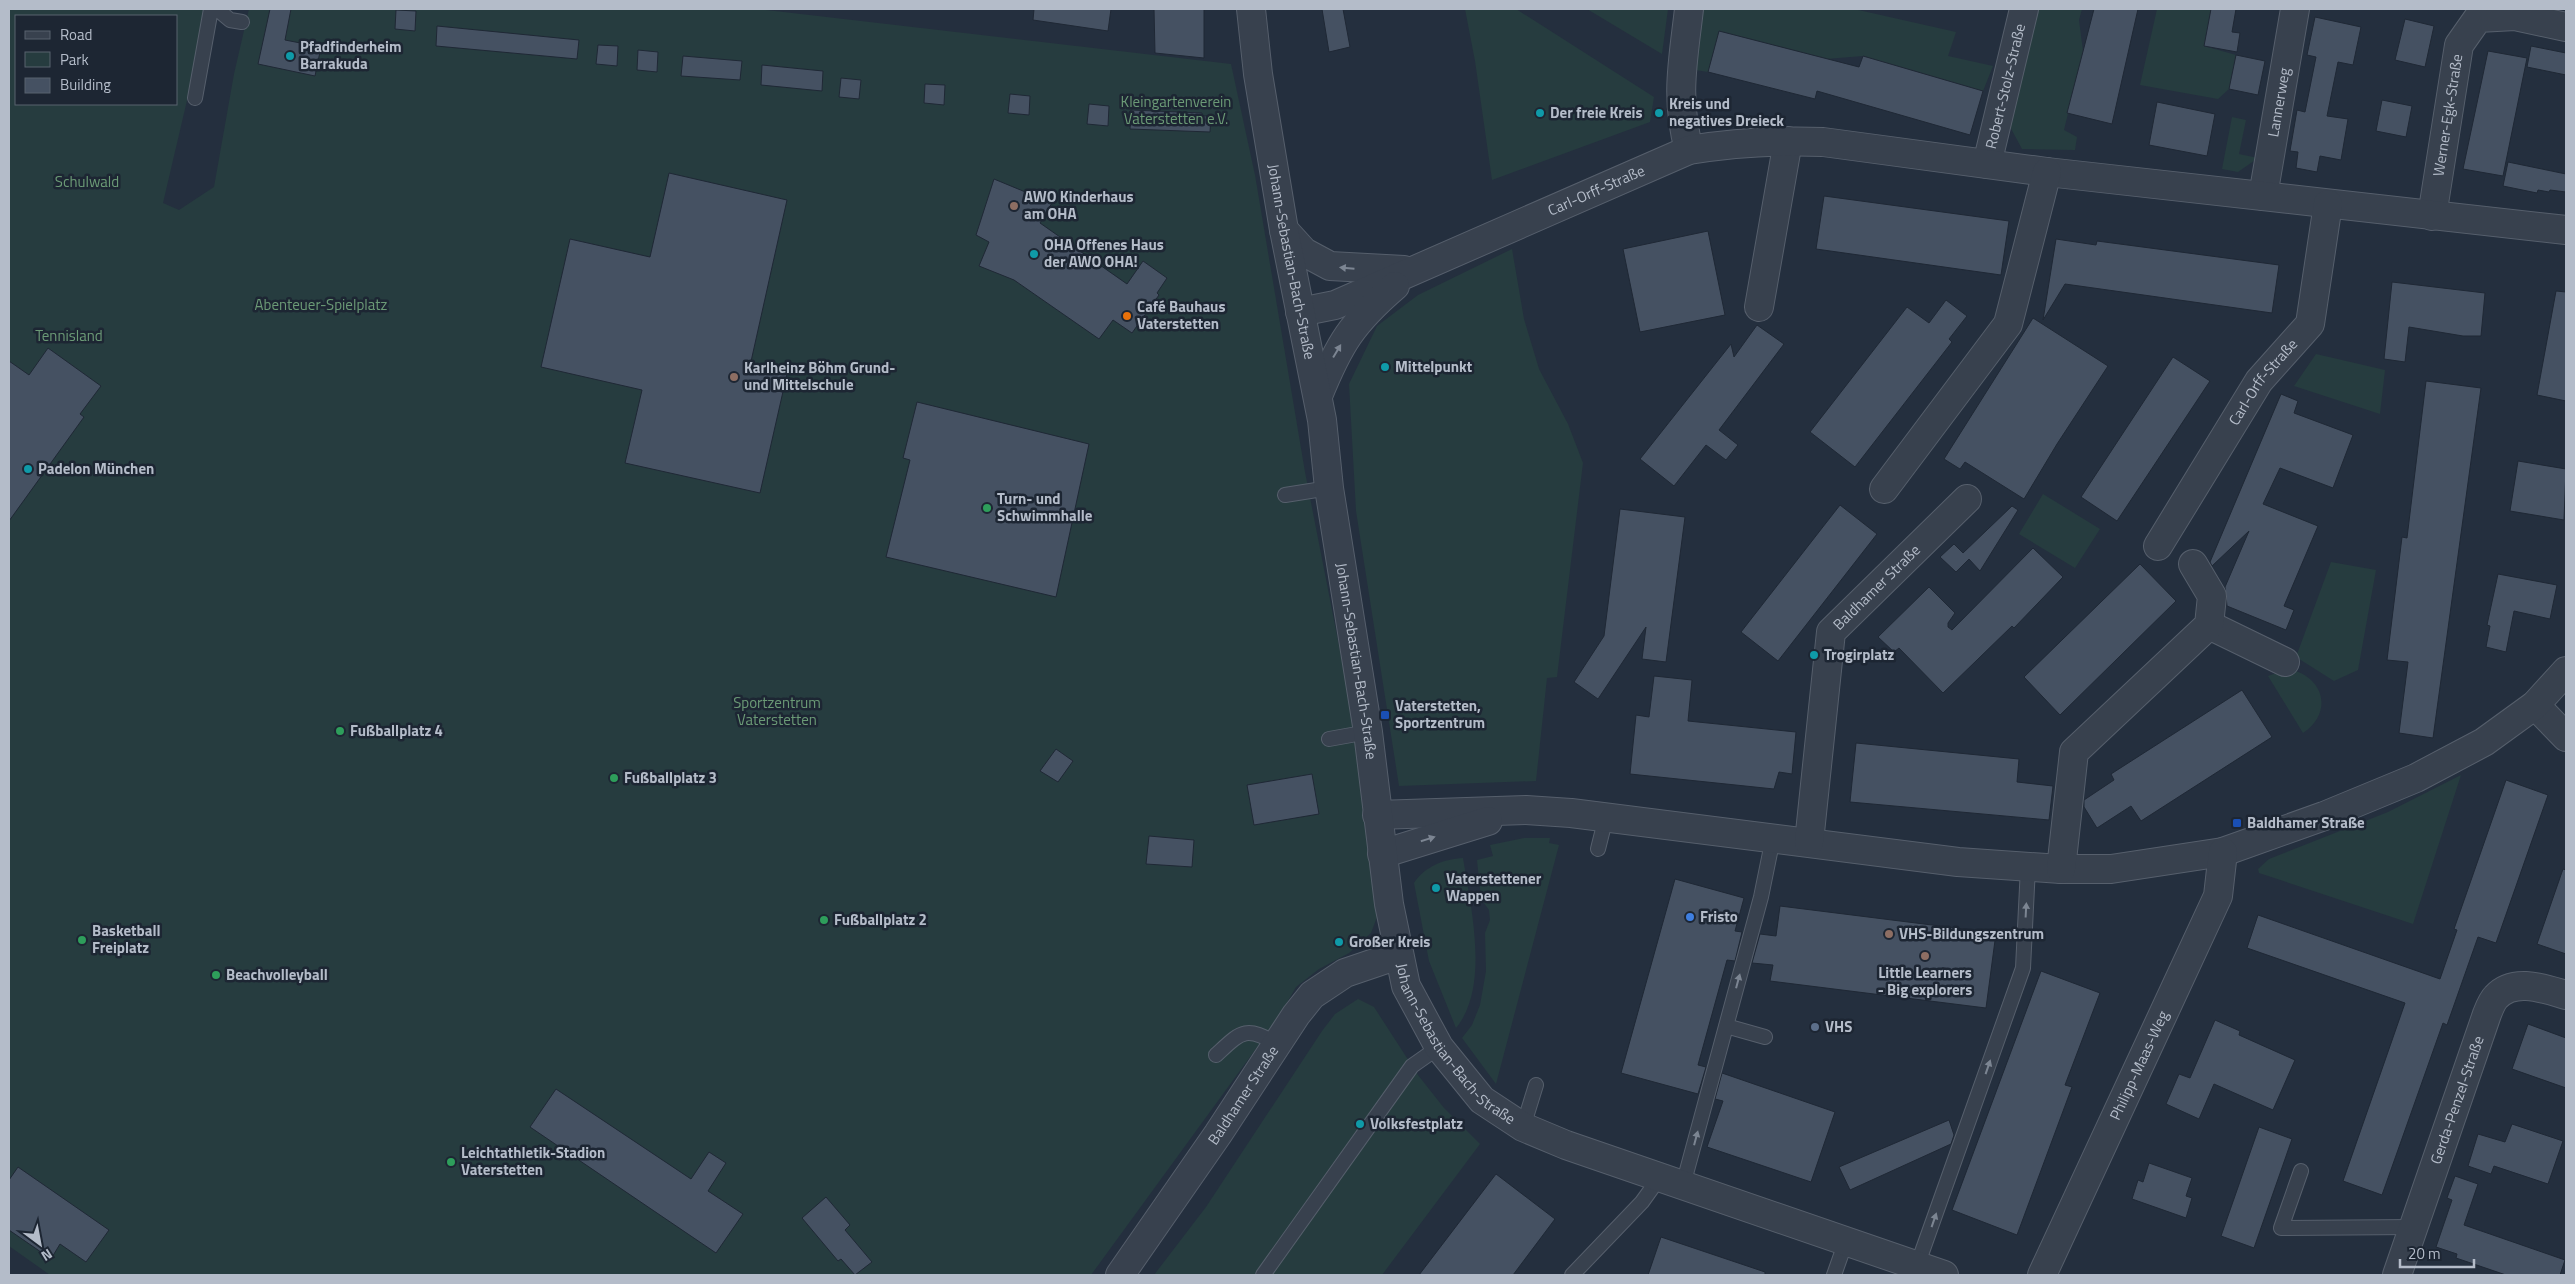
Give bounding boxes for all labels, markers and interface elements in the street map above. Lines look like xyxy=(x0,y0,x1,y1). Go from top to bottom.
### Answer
legend xyxy=(15,15,178,105)
street label: Robert-Stolz-Straße xyxy=(1979,21,2031,151)
text: Road xyxy=(60,23,92,46)
place label: Pfadfinderheim Barrakuda xyxy=(300,35,401,75)
text: Park xyxy=(60,48,89,71)
marker: Pfadfinderheim Barrakuda xyxy=(284,50,296,62)
street label: Werner-Egk-Straße xyxy=(2426,52,2468,178)
street label: Lannerweg xyxy=(2261,65,2296,139)
text: Building xyxy=(60,73,111,96)
park label: Kleingartenverein Vaterstetten e.V. xyxy=(1121,90,1231,130)
place label: Kreis und negatives Dreieck xyxy=(1669,92,1784,132)
place label: Der freie Kreis xyxy=(1550,101,1642,124)
marker: Der freie Kreis xyxy=(1534,107,1546,119)
marker: Kreis und negatives Dreieck xyxy=(1653,107,1665,119)
street label: Carl-Orff-Straße xyxy=(1544,159,1648,221)
street label: Johann-Sebastian-Bach-Straße xyxy=(1262,162,1322,361)
park label: Schulwald xyxy=(55,170,119,193)
place label: AWO Kinderhaus am OHA xyxy=(1024,185,1134,225)
marker: AWO Kinderhaus am OHA xyxy=(1008,200,1020,212)
place label: OHA Offenes Haus der AWO OHA! xyxy=(1044,233,1164,273)
marker: OHA Offenes Haus der AWO OHA! xyxy=(1028,248,1040,260)
one-way arrow xyxy=(1339,264,1355,272)
park label: Abenteuer-Spielplatz xyxy=(255,293,388,316)
place label: Café Bauhaus Vaterstetten xyxy=(1137,295,1226,335)
marker: Café Bauhaus Vaterstetten xyxy=(1121,310,1133,322)
park label: Tennisland xyxy=(35,324,103,347)
street label: Carl-Orff-Straße xyxy=(2222,333,2303,430)
one-way arrow xyxy=(1333,345,1342,358)
place label: Mittelpunkt xyxy=(1395,355,1473,378)
place label: Karlheinz Böhm Grund- und Mittelschule xyxy=(744,356,895,396)
marker: Mittelpunkt xyxy=(1379,361,1391,373)
marker: Karlheinz Böhm Grund- und Mittelschule xyxy=(728,371,740,383)
place label: Padelon München xyxy=(38,457,154,480)
marker: Padelon München xyxy=(22,463,34,475)
place label: Turn- und Schwimmhalle xyxy=(997,487,1093,527)
marker: Turn- und Schwimmhalle xyxy=(981,502,993,514)
street label: Baldhamer Straße xyxy=(1827,539,1925,635)
street label: Johann-Sebastian-Bach-Straße xyxy=(1330,561,1383,761)
place label: Trogirplatz xyxy=(1824,643,1894,666)
marker: Trogirplatz xyxy=(1808,649,1820,661)
park label: Sportzentrum Vaterstetten xyxy=(733,691,821,731)
place label: Vaterstetten, Sportzentrum xyxy=(1395,694,1485,734)
marker: Vaterstetten, Sportzentrum xyxy=(1379,709,1391,721)
place label: Fußballplatz 4 xyxy=(350,719,443,742)
marker: Fußballplatz 4 xyxy=(334,725,346,737)
place label: Fußballplatz 3 xyxy=(624,766,717,789)
marker: Fußballplatz 3 xyxy=(608,772,620,784)
place label: Baldhamer Straße xyxy=(2247,811,2365,834)
marker: Baldhamer Straße xyxy=(2231,817,2243,829)
one-way arrow xyxy=(1421,835,1436,843)
place label: Vaterstettener Wappen xyxy=(1446,867,1542,907)
marker: Vaterstettener Wappen xyxy=(1430,882,1442,894)
one-way arrow xyxy=(2022,902,2030,918)
place label: Fristo xyxy=(1700,905,1738,928)
place label: Fußballplatz 2 xyxy=(834,908,927,931)
marker: Fristo xyxy=(1684,911,1696,923)
marker: Fußballplatz 2 xyxy=(818,914,830,926)
place label: Basketball Freiplatz xyxy=(92,919,161,959)
place label: VHS-Bildungszentrum xyxy=(1899,922,2044,945)
marker: VHS-Bildungszentrum xyxy=(1883,928,1895,940)
place label: Großer Kreis xyxy=(1349,930,1430,953)
marker: Basketball Freiplatz xyxy=(76,934,88,946)
marker: Großer Kreis xyxy=(1333,936,1345,948)
marker: Little Learners - Big explorers xyxy=(1919,950,1931,962)
street label: Johann-Sebastian-Bach-Straße xyxy=(1391,961,1520,1130)
place label: Little Learners - Big explorers xyxy=(1878,961,1972,1001)
place label: Beachvolleyball xyxy=(226,963,328,986)
marker: Beachvolleyball xyxy=(210,969,222,981)
one-way arrow xyxy=(1735,974,1743,989)
street label: Philipp-Maas-Weg xyxy=(2103,1006,2174,1124)
place label: VHS xyxy=(1825,1015,1852,1038)
marker: VHS xyxy=(1809,1021,1821,1033)
street label: Gerda-Penzel-Straße xyxy=(2424,1033,2490,1167)
street label: Baldhamer Straße xyxy=(1202,1041,1284,1149)
one-way arrow xyxy=(1985,1059,1992,1074)
place label: Volksfestplatz xyxy=(1370,1112,1463,1135)
marker: Volksfestplatz xyxy=(1354,1118,1366,1130)
one-way arrow xyxy=(1692,1130,1700,1145)
place label: Leichtathletik-Stadion Vaterstetten xyxy=(461,1141,605,1181)
marker: Leichtathletik-Stadion Vaterstetten xyxy=(445,1156,457,1168)
one-way arrow xyxy=(1930,1212,1938,1227)
north arrow xyxy=(15,1219,65,1269)
scale bar xyxy=(2400,1236,2474,1268)
text: 20 m xyxy=(2408,1242,2441,1265)
text: N xyxy=(37,1244,57,1267)

